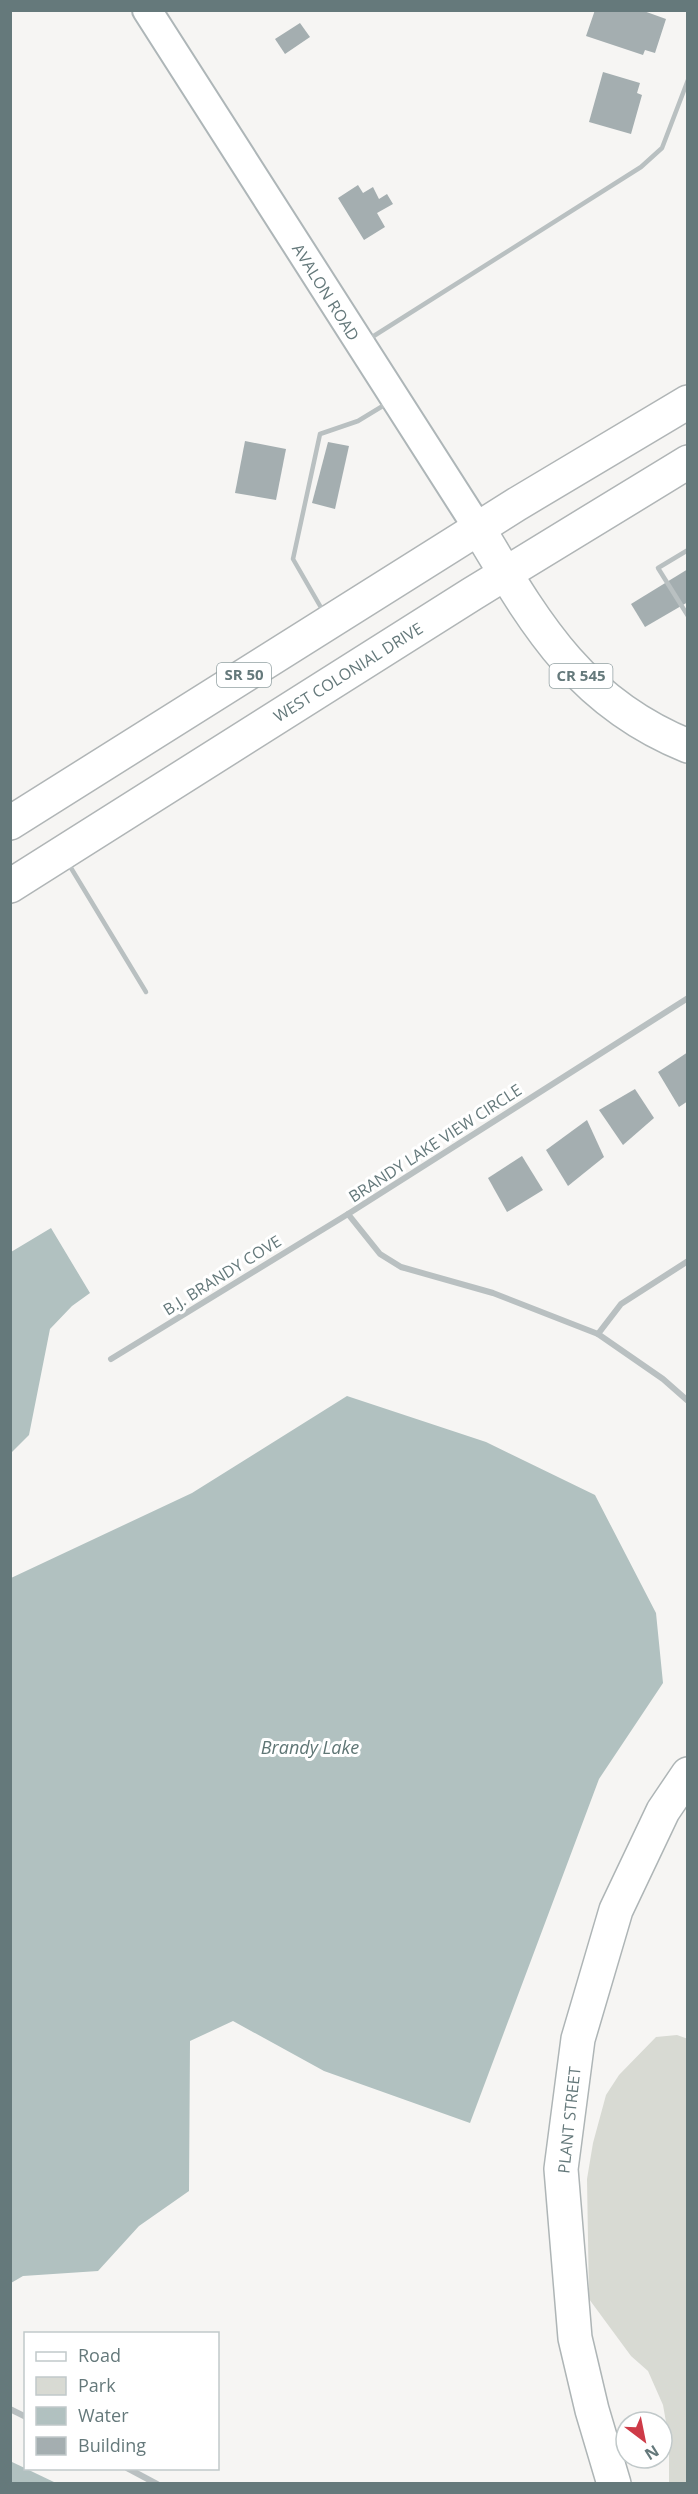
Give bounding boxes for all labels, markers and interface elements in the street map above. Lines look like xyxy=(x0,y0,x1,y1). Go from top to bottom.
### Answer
street label: AVALON ROAD xyxy=(287,239,365,345)
street label: WEST COLONIAL DRIVE xyxy=(269,617,427,727)
road number: SR 50 xyxy=(217,663,271,687)
road number: CR 545 xyxy=(550,664,612,688)
street label: BRANDY LAKE VIEW CIRCLE xyxy=(344,1079,526,1207)
street label: B.J. BRANDY COVE xyxy=(159,1230,285,1320)
water label: Brandy Lake xyxy=(261,1735,359,1759)
street label: PLANT STREET xyxy=(552,2065,586,2174)
legend xyxy=(24,2332,219,2470)
text: Road xyxy=(78,2343,121,2367)
text: Park xyxy=(78,2373,116,2397)
text: Water xyxy=(78,2403,129,2427)
north arrow xyxy=(614,2410,674,2470)
text: Building xyxy=(78,2433,146,2457)
text: N xyxy=(641,2440,663,2465)

